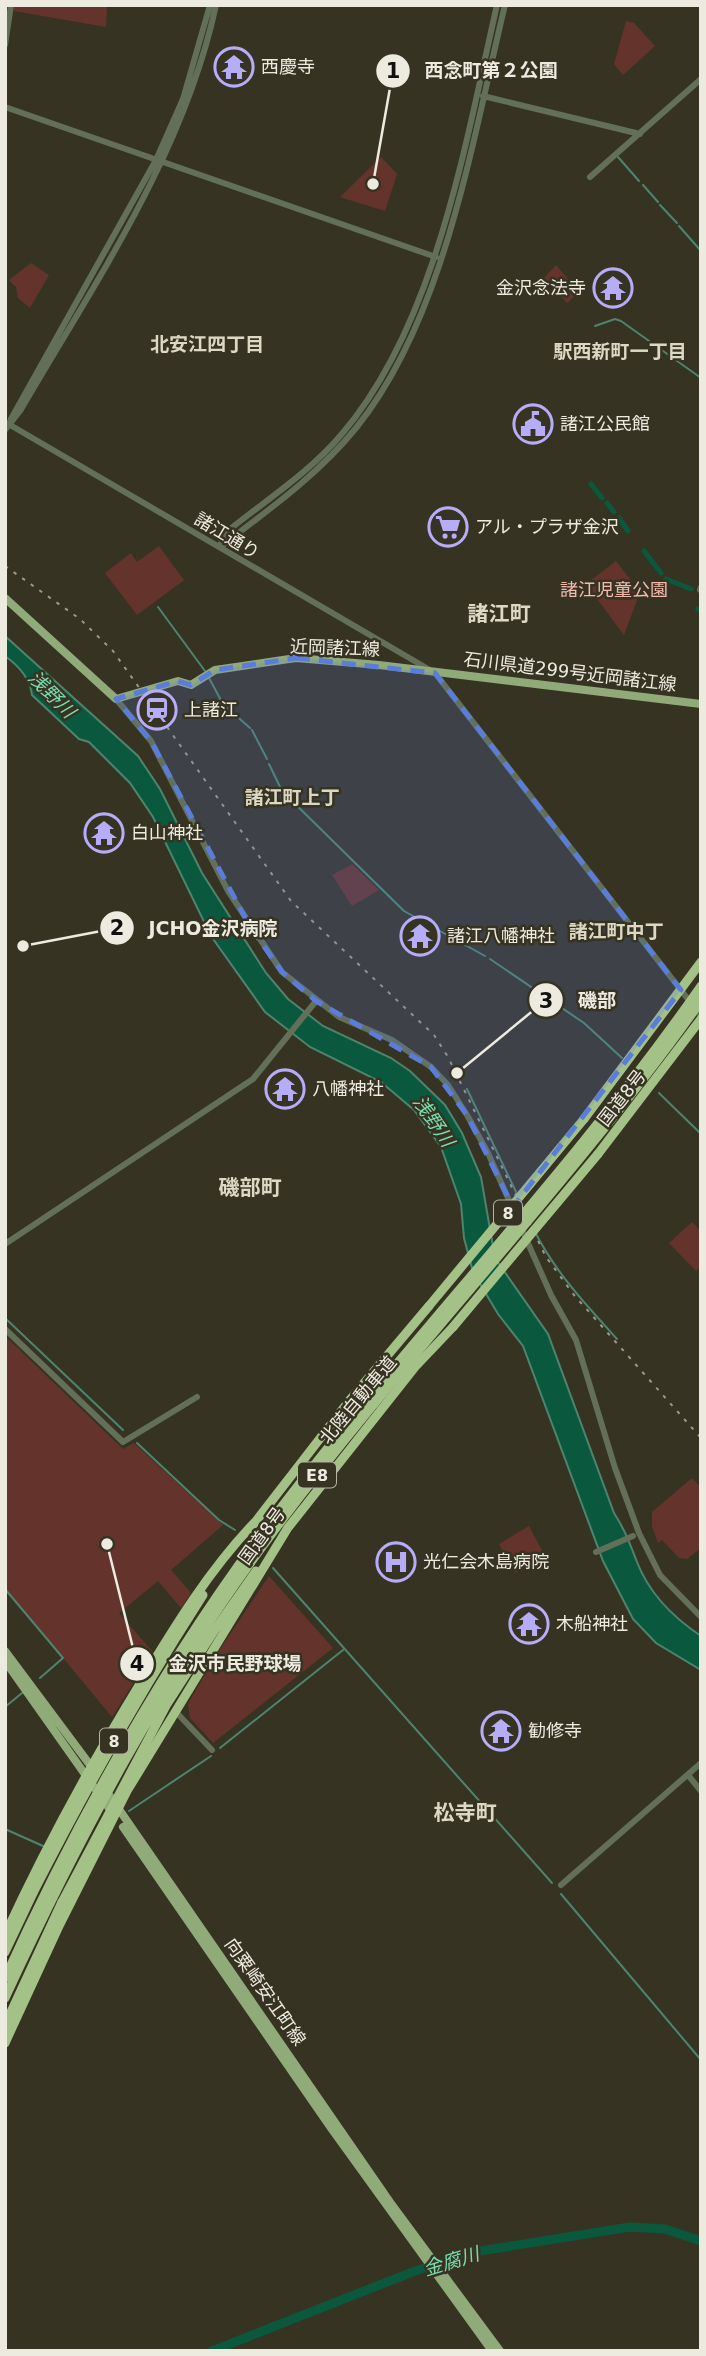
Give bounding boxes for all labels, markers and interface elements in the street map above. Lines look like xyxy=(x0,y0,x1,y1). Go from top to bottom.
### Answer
temple icon: 西慶寺 xyxy=(213,46,255,88)
callout: 西念町第２公園 xyxy=(375,51,571,91)
place label: 西慶寺 xyxy=(261,56,315,77)
text: 1 xyxy=(386,59,400,83)
text: 西念町第２公園 xyxy=(424,59,558,81)
temple icon: 金沢念法寺 xyxy=(592,267,634,309)
place label: 金沢念法寺 xyxy=(496,277,586,298)
district label: 北安江四丁目 xyxy=(150,333,264,355)
district label: 駅西新町一丁目 xyxy=(553,340,687,362)
public building icon: 諸江公民館 xyxy=(512,403,554,445)
place label: 諸江公民館 xyxy=(560,413,650,434)
supermarket icon: アル・プラザ金沢 xyxy=(427,506,469,548)
street label: 諸江通り xyxy=(191,508,264,563)
place label: アル・プラザ金沢 xyxy=(475,516,619,537)
park label: 諸江児童公園 xyxy=(560,579,668,600)
district label: 諸江町 xyxy=(468,602,531,626)
street label: 近岡諸江線 xyxy=(290,635,380,660)
street label: 石川県道299号近岡諸江線 xyxy=(462,648,678,695)
water label: 浅野川 xyxy=(24,666,81,723)
station icon: 上諸江 xyxy=(136,689,178,731)
place label: 上諸江 xyxy=(184,699,238,720)
district label: 諸江町上丁 xyxy=(244,786,340,808)
temple icon: 白山神社 xyxy=(83,812,125,854)
place label: 白山神社 xyxy=(131,822,203,843)
callout: JCHO金沢病院 xyxy=(100,908,292,948)
temple icon: 諸江八幡神社 xyxy=(399,915,441,957)
text: 2 xyxy=(110,916,124,940)
text: JCHO金沢病院 xyxy=(146,917,278,939)
district label: 諸江町中丁 xyxy=(568,920,664,942)
place label: 諸江八幡神社 xyxy=(447,925,555,946)
callout: 磯部 xyxy=(529,980,630,1020)
text: 3 xyxy=(539,989,553,1013)
text: 磯部 xyxy=(578,989,616,1011)
street label: 国道8号 xyxy=(593,1065,650,1130)
temple icon: 八幡神社 xyxy=(264,1068,306,1110)
place label: 八幡神社 xyxy=(312,1078,384,1099)
water label: 浅野川 xyxy=(409,1091,460,1152)
district label: 磯部町 xyxy=(219,1176,282,1200)
road number: 8 xyxy=(494,1200,522,1226)
street label: 北陸自動車道 xyxy=(315,1352,400,1448)
road number: E8 xyxy=(298,1462,336,1488)
street label: 国道8号 xyxy=(234,1503,289,1568)
hospital icon: 光仁会木島病院 xyxy=(375,1541,417,1583)
place label: 光仁会木島病院 xyxy=(423,1551,549,1572)
temple icon: 木船神社 xyxy=(508,1603,550,1645)
place label: 木船神社 xyxy=(556,1613,628,1634)
callout: 金沢市民野球場 xyxy=(120,1644,316,1684)
text: 4 xyxy=(130,1652,144,1676)
text: 金沢市民野球場 xyxy=(168,1652,302,1674)
temple icon: 勧修寺 xyxy=(480,1710,522,1752)
place label: 勧修寺 xyxy=(528,1720,582,1741)
road number: 8 xyxy=(100,1728,128,1754)
district label: 松寺町 xyxy=(434,1801,497,1825)
street label: 向粟崎安江町線 xyxy=(221,1934,310,2049)
water label: 金腐川 xyxy=(421,2242,483,2280)

